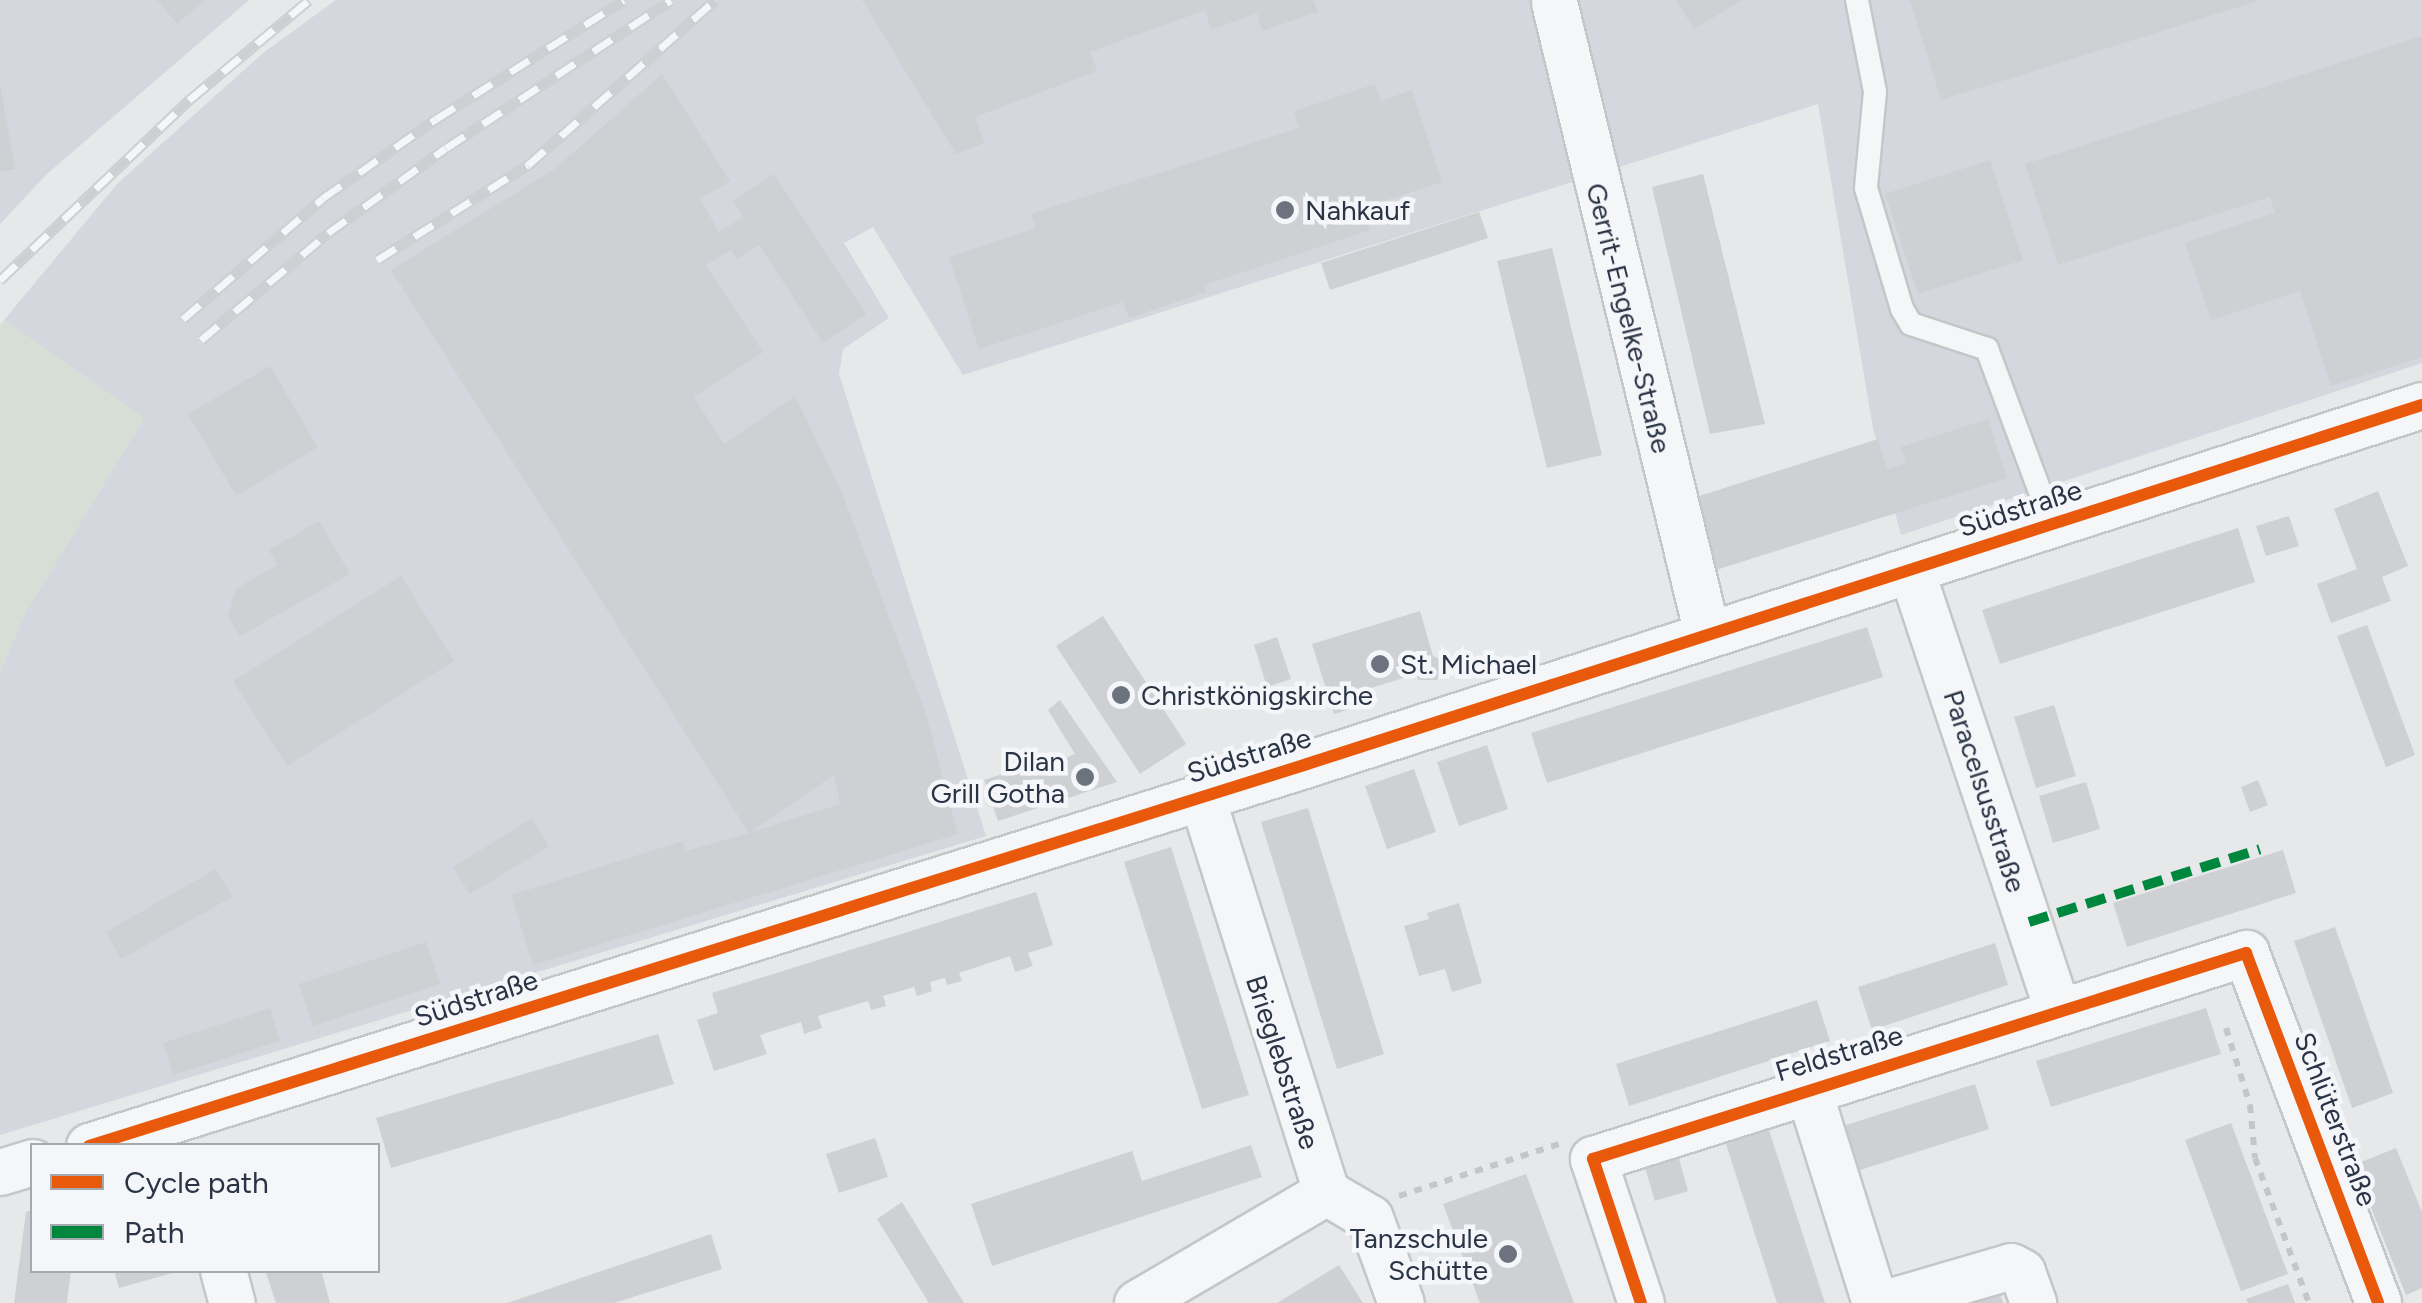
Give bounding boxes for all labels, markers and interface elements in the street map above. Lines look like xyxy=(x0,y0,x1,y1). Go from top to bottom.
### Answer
street label: Gerrit-Engelke-Straße xyxy=(1579,179,1679,457)
place label: Nahkauf xyxy=(1305,193,1410,227)
marker: Nahkauf xyxy=(1274,199,1296,221)
street label: Südstraße xyxy=(1954,472,2086,544)
place label: St. Michael xyxy=(1400,647,1537,681)
marker: St. Michael xyxy=(1369,653,1391,675)
place label: Christkönigskirche xyxy=(1141,678,1373,712)
marker: Christkönigskirche xyxy=(1110,684,1132,706)
street label: Paracelsusstraße xyxy=(1936,686,2034,896)
street label: Südstraße xyxy=(1183,720,1315,790)
place label: Dilan Grill Gotha xyxy=(931,744,1065,810)
marker: Dilan Grill Gotha xyxy=(1074,766,1096,788)
street label: Südstraße xyxy=(410,962,542,1034)
street label: Brieglebstraße xyxy=(1239,971,1327,1153)
street label: Feldstraße xyxy=(1771,1018,1907,1088)
street label: Schlüterstraße xyxy=(2287,1027,2385,1211)
legend xyxy=(30,1143,380,1273)
text: Cycle path xyxy=(124,1164,269,1201)
text: Path xyxy=(124,1214,184,1251)
place label: Tanzschule Schütte xyxy=(1350,1221,1488,1287)
marker: Tanzschule Schütte xyxy=(1497,1243,1519,1265)

